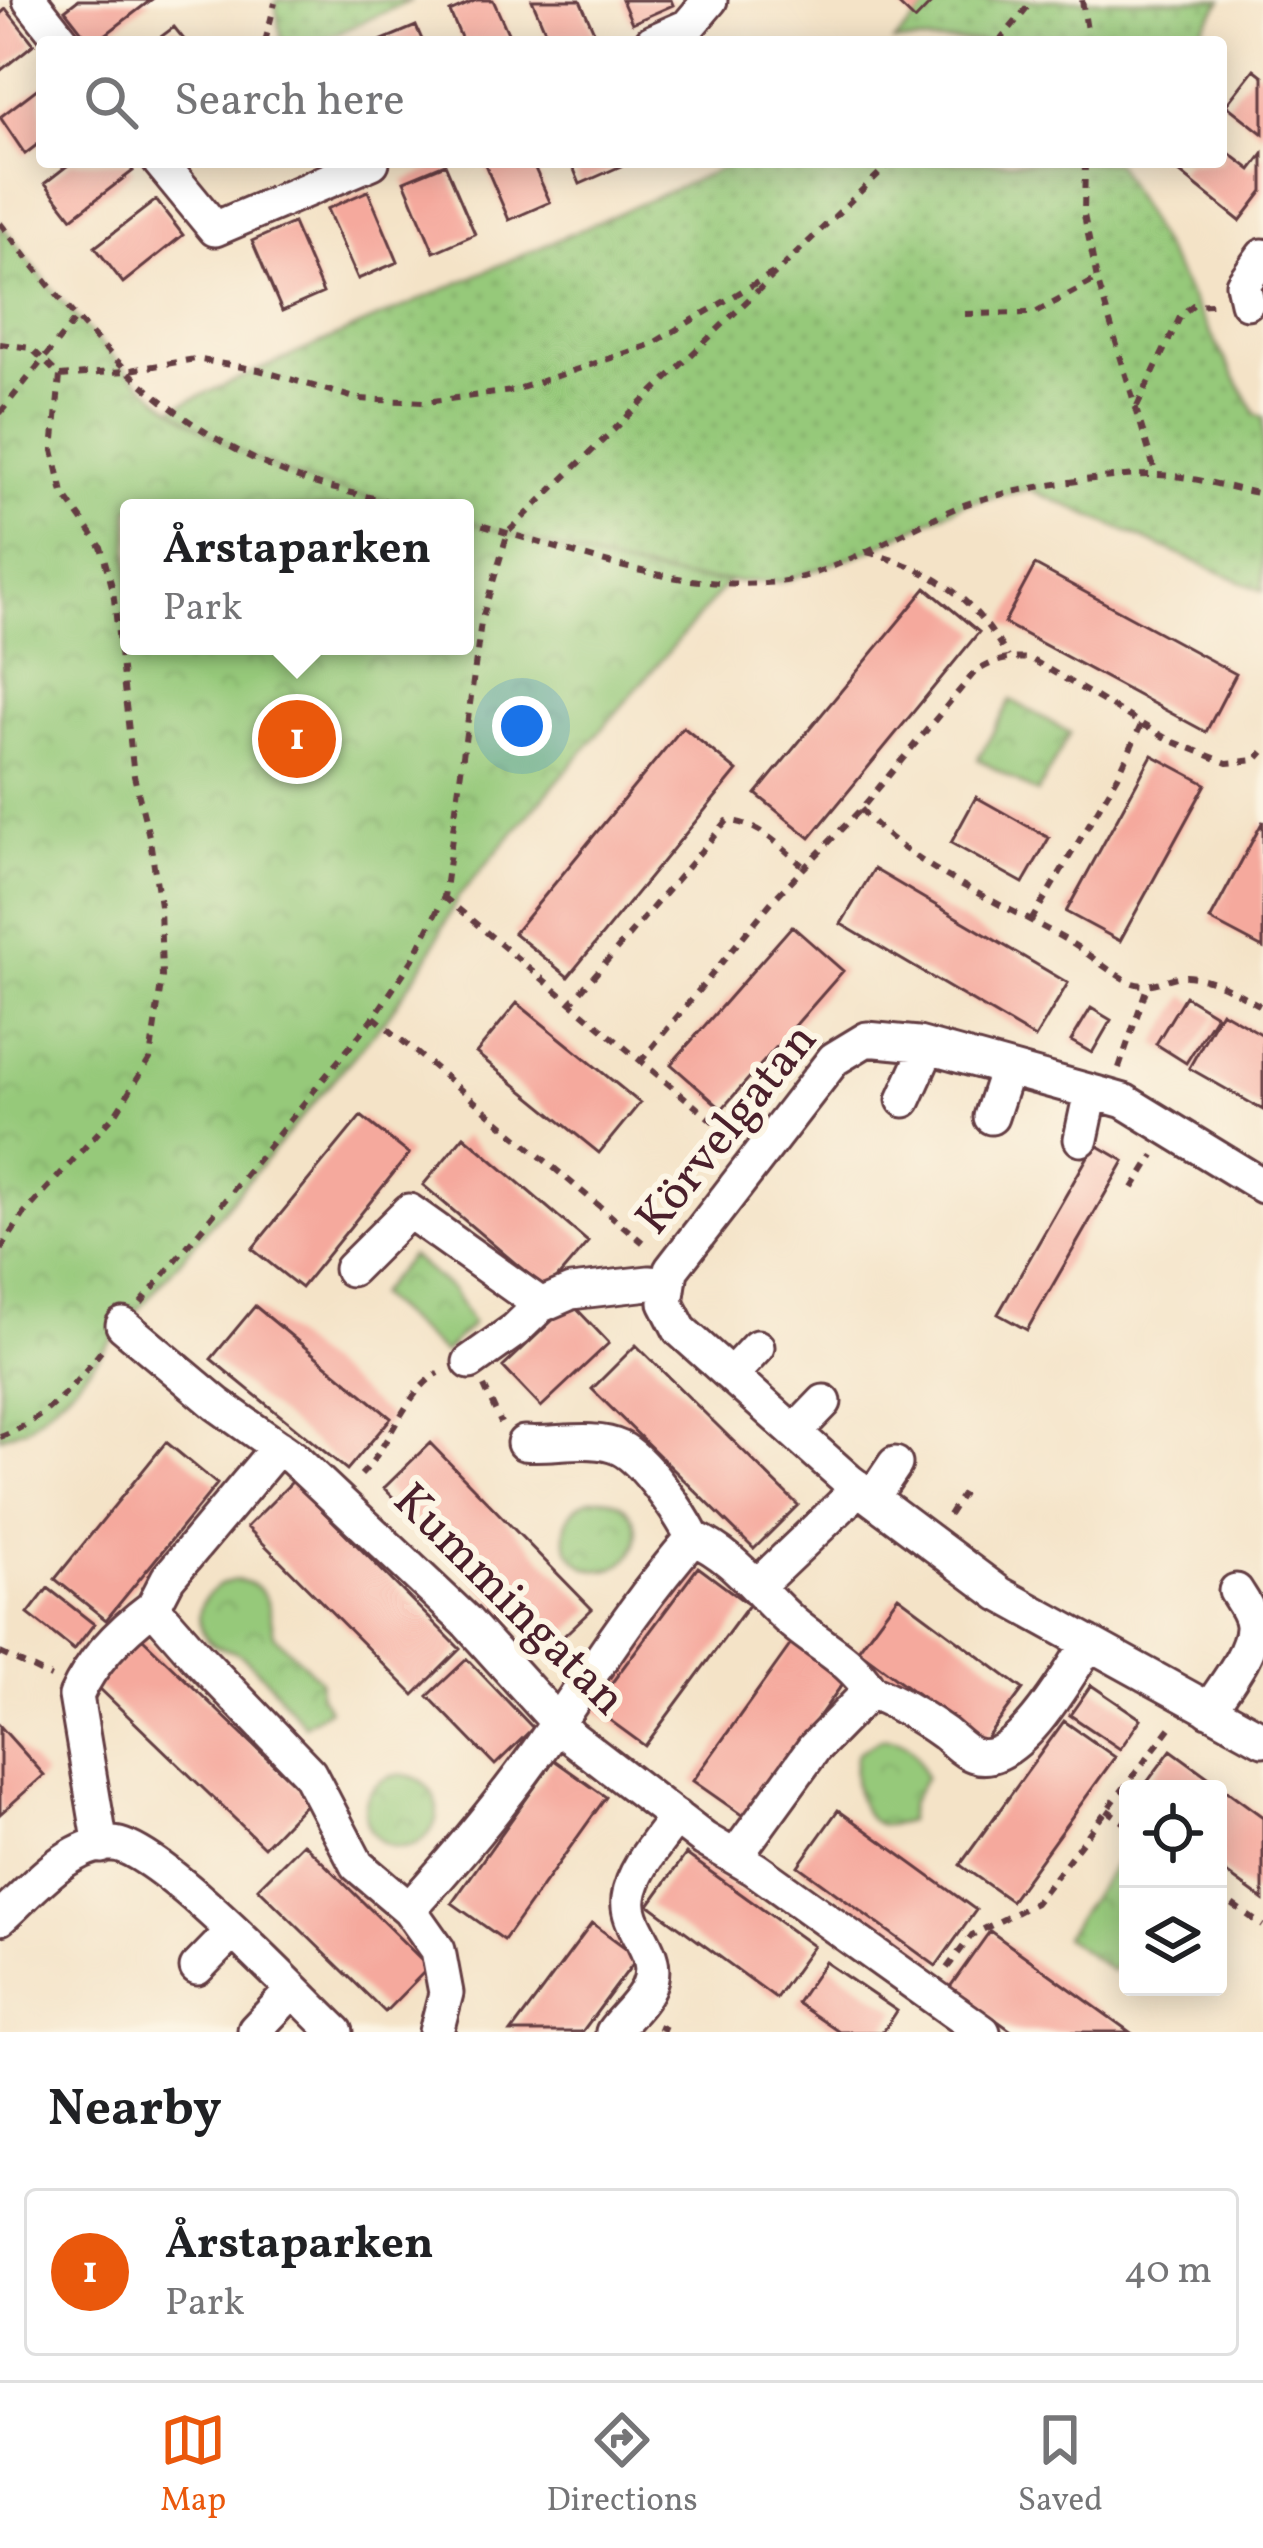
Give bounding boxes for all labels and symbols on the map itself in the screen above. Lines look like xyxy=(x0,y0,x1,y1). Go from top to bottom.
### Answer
pin: 1 xyxy=(258,694,336,784)
your location xyxy=(492,696,552,756)
street label: Körvelgatan xyxy=(622,1010,834,1250)
street label: Kummingatan xyxy=(377,1470,639,1732)

